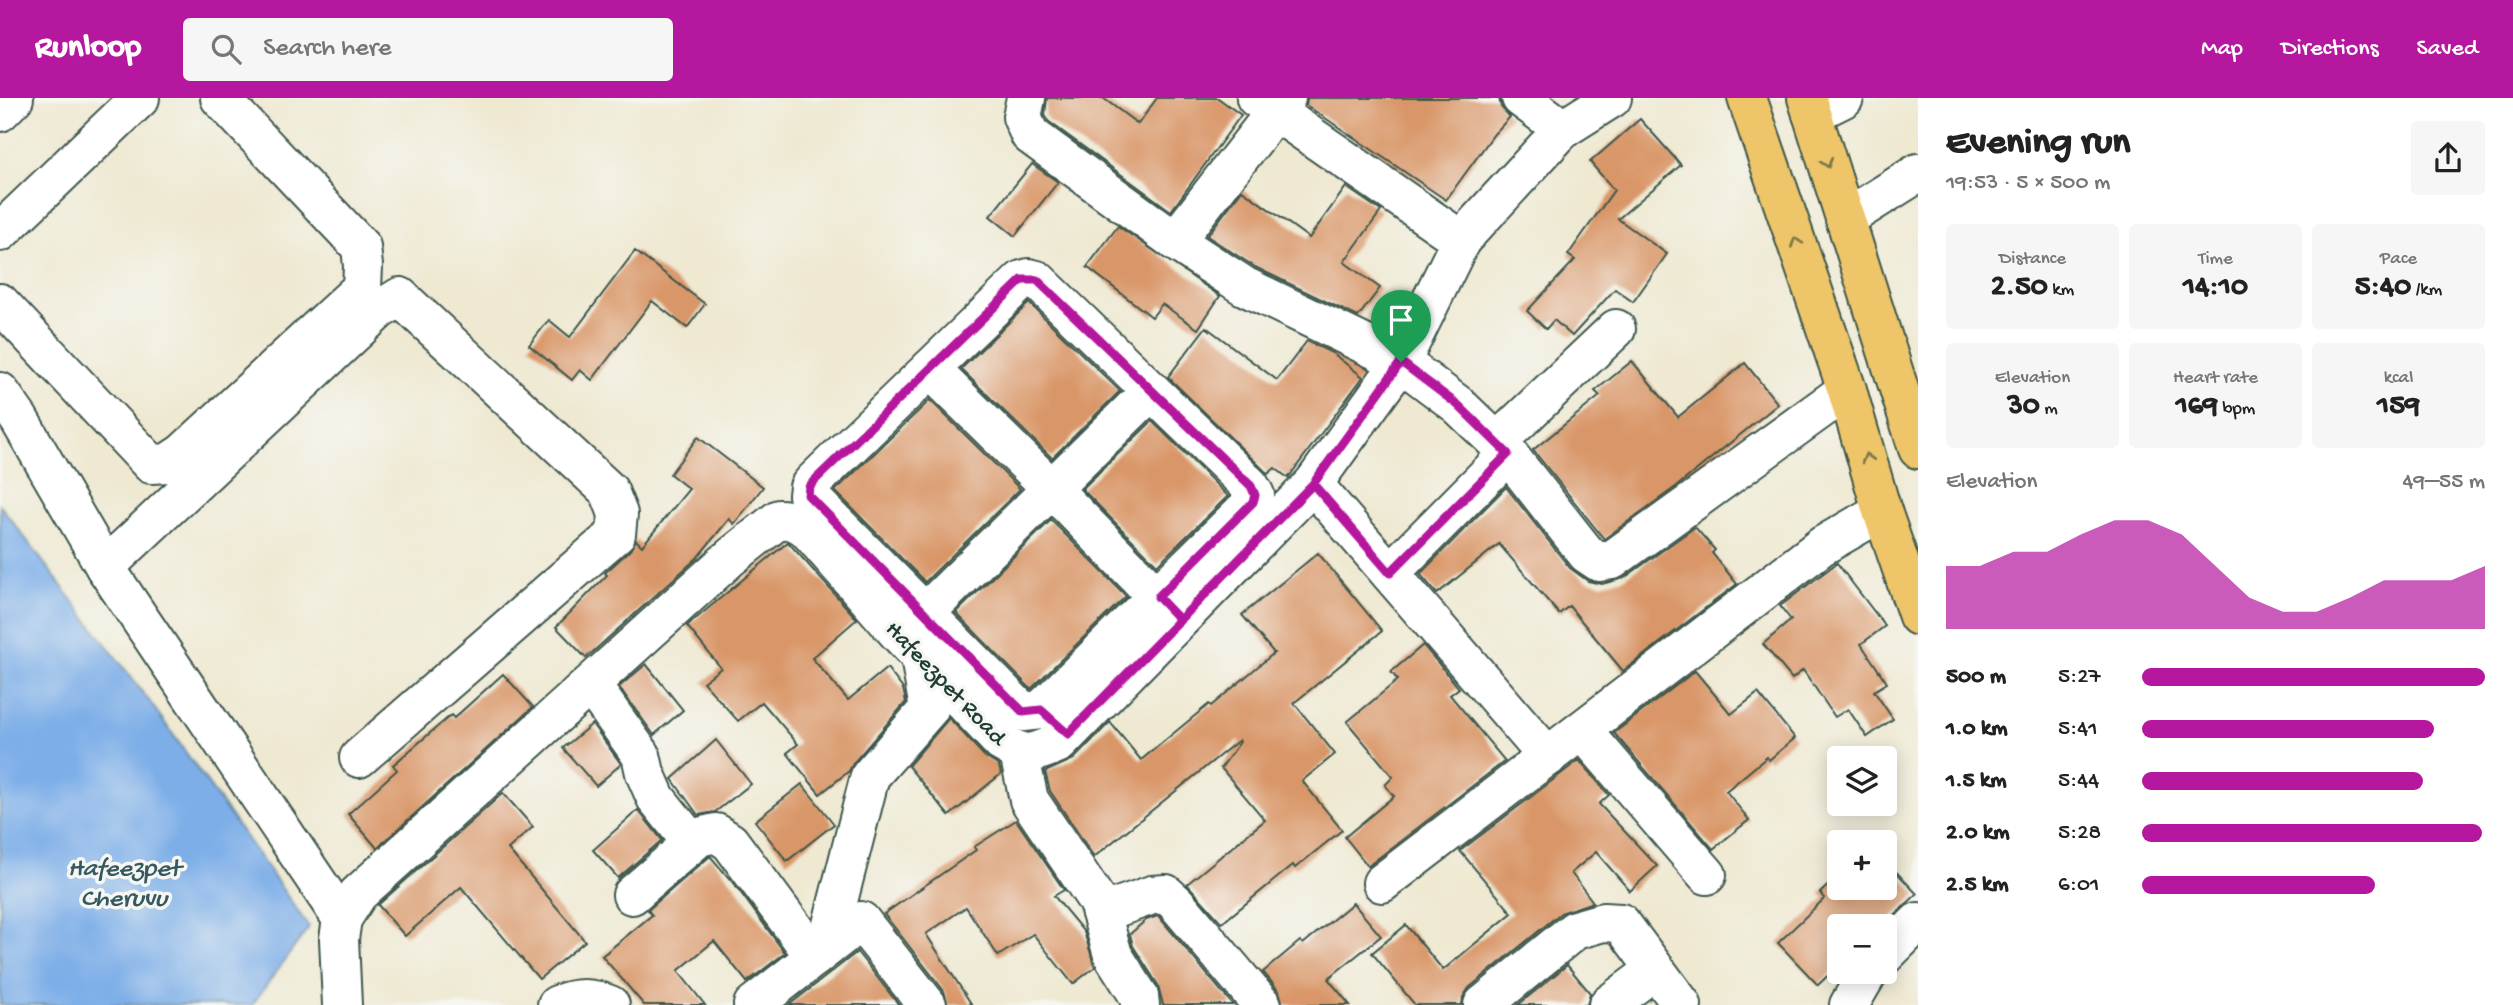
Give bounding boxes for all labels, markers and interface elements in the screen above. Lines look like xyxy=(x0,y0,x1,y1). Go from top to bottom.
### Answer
search box xyxy=(183,18,673,81)
text: Runloop xyxy=(35,30,141,68)
icon: search xyxy=(207,30,245,68)
text: Search here xyxy=(263,34,391,65)
text: Map xyxy=(2201,35,2243,64)
text: Directions xyxy=(2281,35,2379,64)
text: Saved xyxy=(2417,35,2478,64)
button: share xyxy=(2411,121,2485,195)
text: Evening run xyxy=(1946,122,2130,166)
one-way arrow xyxy=(1819,157,1834,169)
text: 19:53 · 5 × 500 m xyxy=(1946,170,2110,197)
one-way arrow xyxy=(1790,236,1804,248)
text: Distance xyxy=(1999,248,2066,271)
text: Time xyxy=(2198,248,2233,271)
text: Pace xyxy=(2380,248,2417,271)
text: 2.50 xyxy=(1991,271,2048,306)
text: 14:10 xyxy=(2183,271,2248,306)
text: 5:40 xyxy=(2355,271,2411,306)
text: km xyxy=(2048,279,2074,302)
text: /km xyxy=(2411,279,2442,302)
pin xyxy=(1371,290,1431,362)
icon: arrive xyxy=(1382,301,1420,339)
text: Elevation xyxy=(1995,367,2070,390)
text: Heart rate xyxy=(2173,367,2258,390)
text: kcal xyxy=(2384,367,2413,390)
text: 30 xyxy=(2007,390,2040,425)
text: 169 xyxy=(2176,390,2218,425)
text: 159 xyxy=(2377,390,2420,425)
text: m xyxy=(2040,398,2058,421)
text: bpm xyxy=(2218,398,2255,421)
one-way arrow xyxy=(1860,452,1875,464)
text: Elevation xyxy=(1946,469,2037,496)
text: 49–55 m xyxy=(2403,469,2485,496)
street label: Hafeezpet Road xyxy=(878,616,1012,754)
text: 500 m xyxy=(1946,664,2006,691)
text: 5:27 xyxy=(2058,664,2101,691)
text: 1.0 km xyxy=(1946,716,2008,743)
text: 5:41 xyxy=(2058,716,2098,743)
map controls xyxy=(1827,746,1897,984)
button: layers xyxy=(1827,746,1897,816)
text: 1.5 km xyxy=(1946,768,2007,795)
text: 5:44 xyxy=(2058,768,2099,795)
text: 2.0 km xyxy=(1946,820,2010,847)
text: 5:28 xyxy=(2058,820,2101,847)
button: + xyxy=(1827,830,1897,900)
water label: Hafeezpet Cheruvu xyxy=(68,855,185,916)
text: 2.5 km xyxy=(1946,872,2009,899)
text: 6:01 xyxy=(2058,872,2099,899)
button: − xyxy=(1827,914,1897,984)

